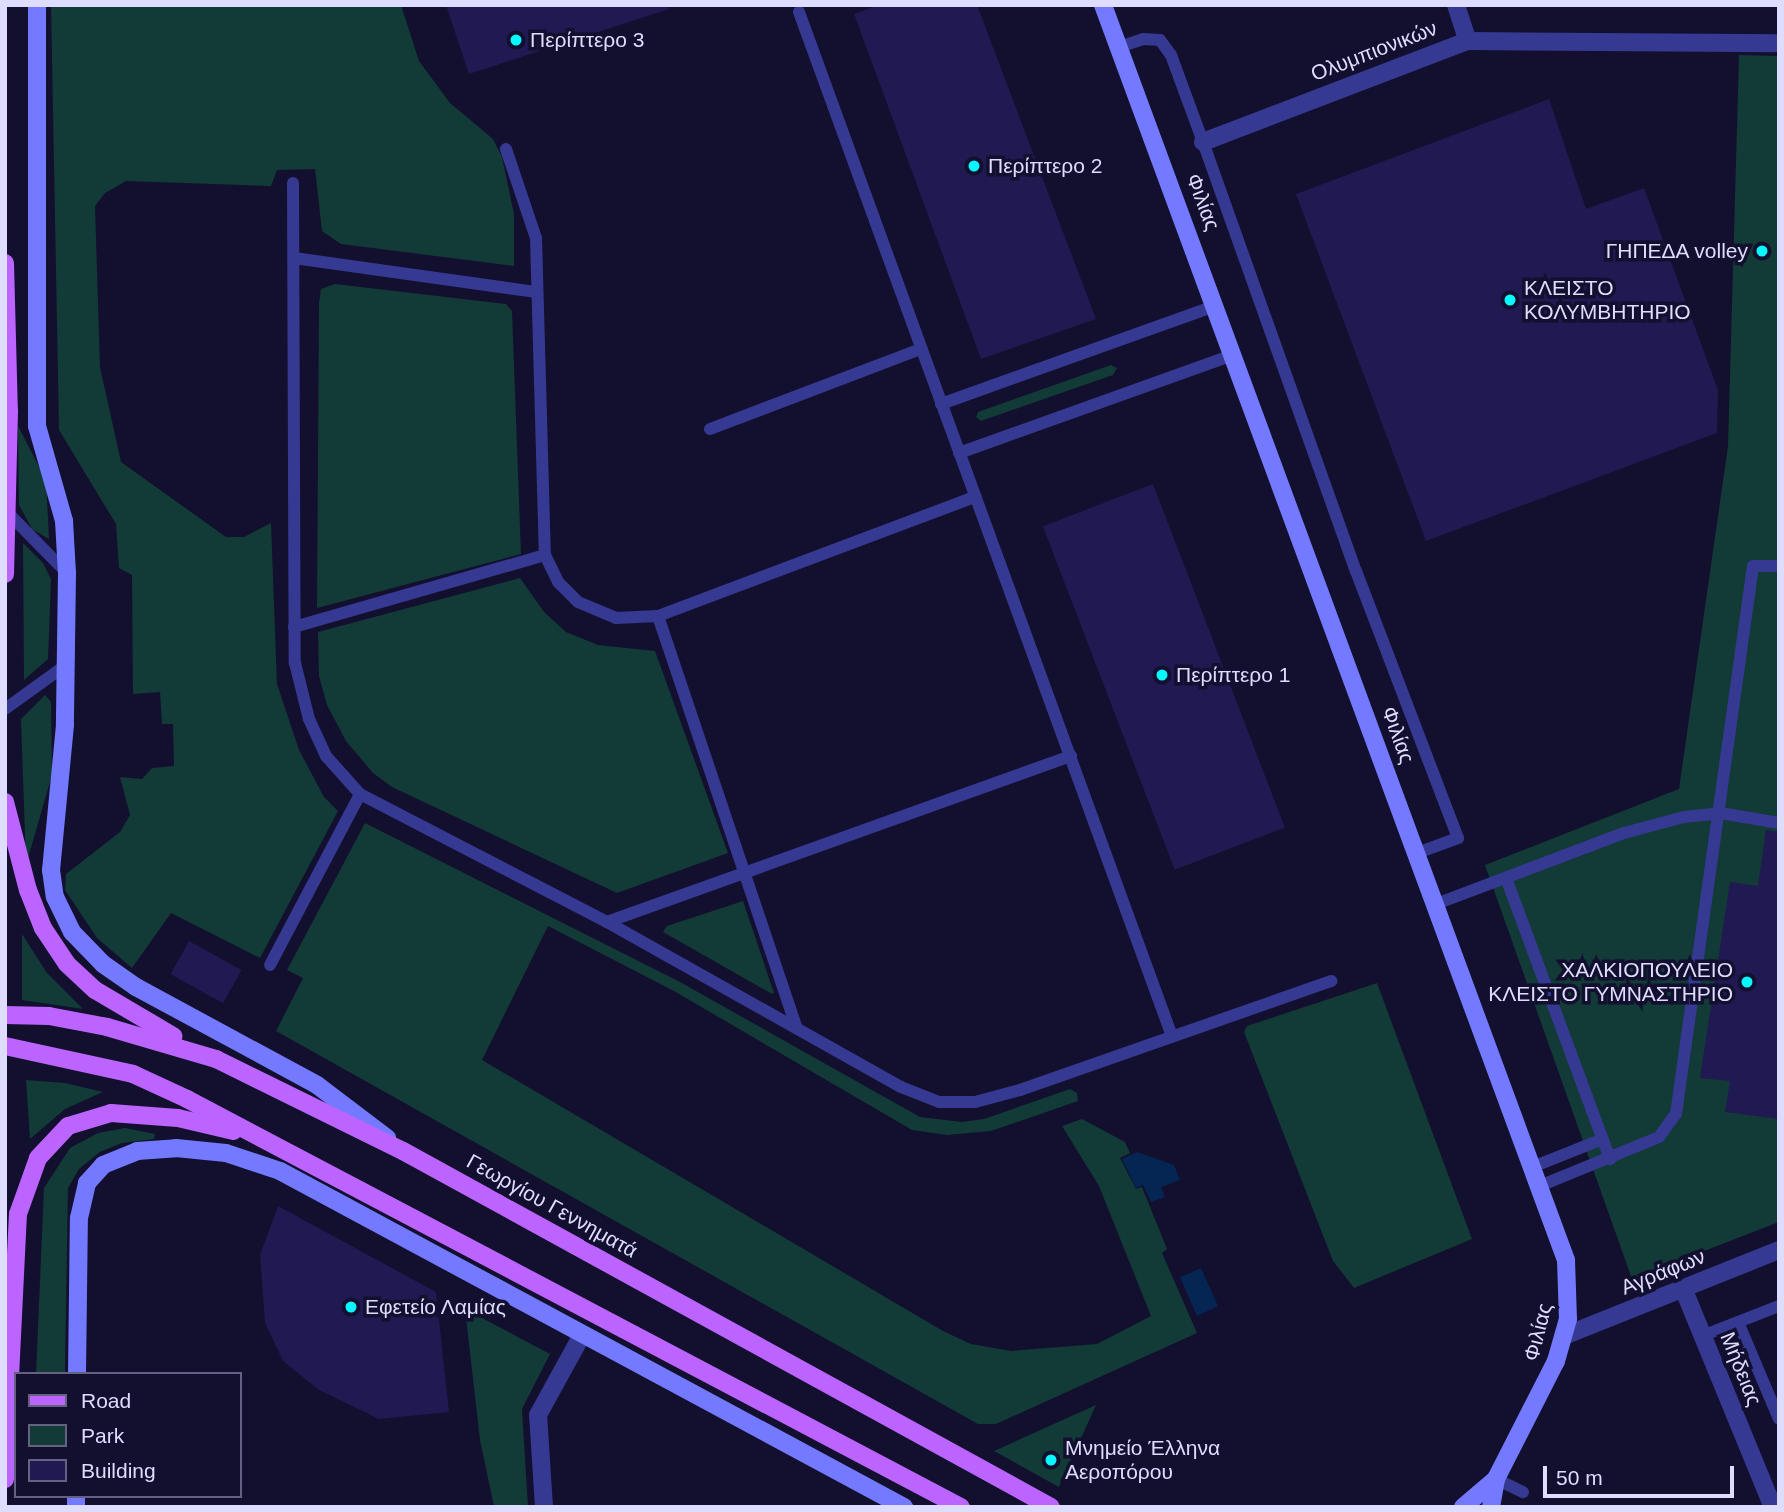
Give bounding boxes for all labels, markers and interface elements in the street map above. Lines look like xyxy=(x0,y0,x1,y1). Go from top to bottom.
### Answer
street label: Ολυμπιονικών xyxy=(1307,15,1441,87)
place label: Περίπτερο 3 xyxy=(530,27,644,53)
marker: Περίπτερο 3 xyxy=(508,32,524,48)
place label: Περίπτερο 2 xyxy=(988,153,1102,179)
marker: Περίπτερο 2 xyxy=(966,158,982,174)
street label: Φιλίας xyxy=(1181,170,1225,234)
place label: ΓΗΠΕΔΑ volley xyxy=(1605,238,1748,264)
marker: ΓΗΠΕΔΑ volley xyxy=(1754,243,1770,259)
place label: ΚΛΕΙΣΤΟ ΚΟΛΥΜΒΗΤΗΡΙΟ xyxy=(1524,275,1691,325)
marker: ΚΛΕΙΣΤΟ ΚΟΛΥΜΒΗΤΗΡΙΟ xyxy=(1502,292,1518,308)
place label: Περίπτερο 1 xyxy=(1176,662,1290,688)
marker: Περίπτερο 1 xyxy=(1154,667,1170,683)
street label: Φιλίας xyxy=(1376,703,1420,767)
place label: ΧΑΛΚΙΟΠΟΥΛΕΙΟ ΚΛΕΙΣΤΟ ΓΥΜΝΑΣΤΗΡΙΟ xyxy=(1488,957,1733,1007)
marker: ΧΑΛΚΙΟΠΟΥΛΕΙΟ ΚΛΕΙΣΤΟ ΓΥΜΝΑΣΤΗΡΙΟ xyxy=(1739,974,1755,990)
street label: Γεωργίου Γεννηματά xyxy=(462,1149,642,1263)
street label: Αγράφων xyxy=(1617,1244,1709,1300)
place label: Εφετείο Λαμίας xyxy=(365,1294,507,1320)
marker: Εφετείο Λαμίας xyxy=(343,1299,359,1315)
street label: Φιλίας xyxy=(1519,1300,1557,1364)
street label: Μήδειας xyxy=(1715,1329,1767,1409)
legend xyxy=(14,1372,242,1498)
text: Road xyxy=(81,1389,131,1412)
text: Park xyxy=(81,1424,124,1447)
place label: Μνημείο Έλληνα Αεροπόρου xyxy=(1065,1435,1220,1485)
marker: Μνημείο Έλληνα Αεροπόρου xyxy=(1043,1452,1059,1468)
scale bar xyxy=(1546,1452,1737,1496)
text: Building xyxy=(81,1459,156,1482)
text: 50 m xyxy=(1556,1466,1603,1489)

